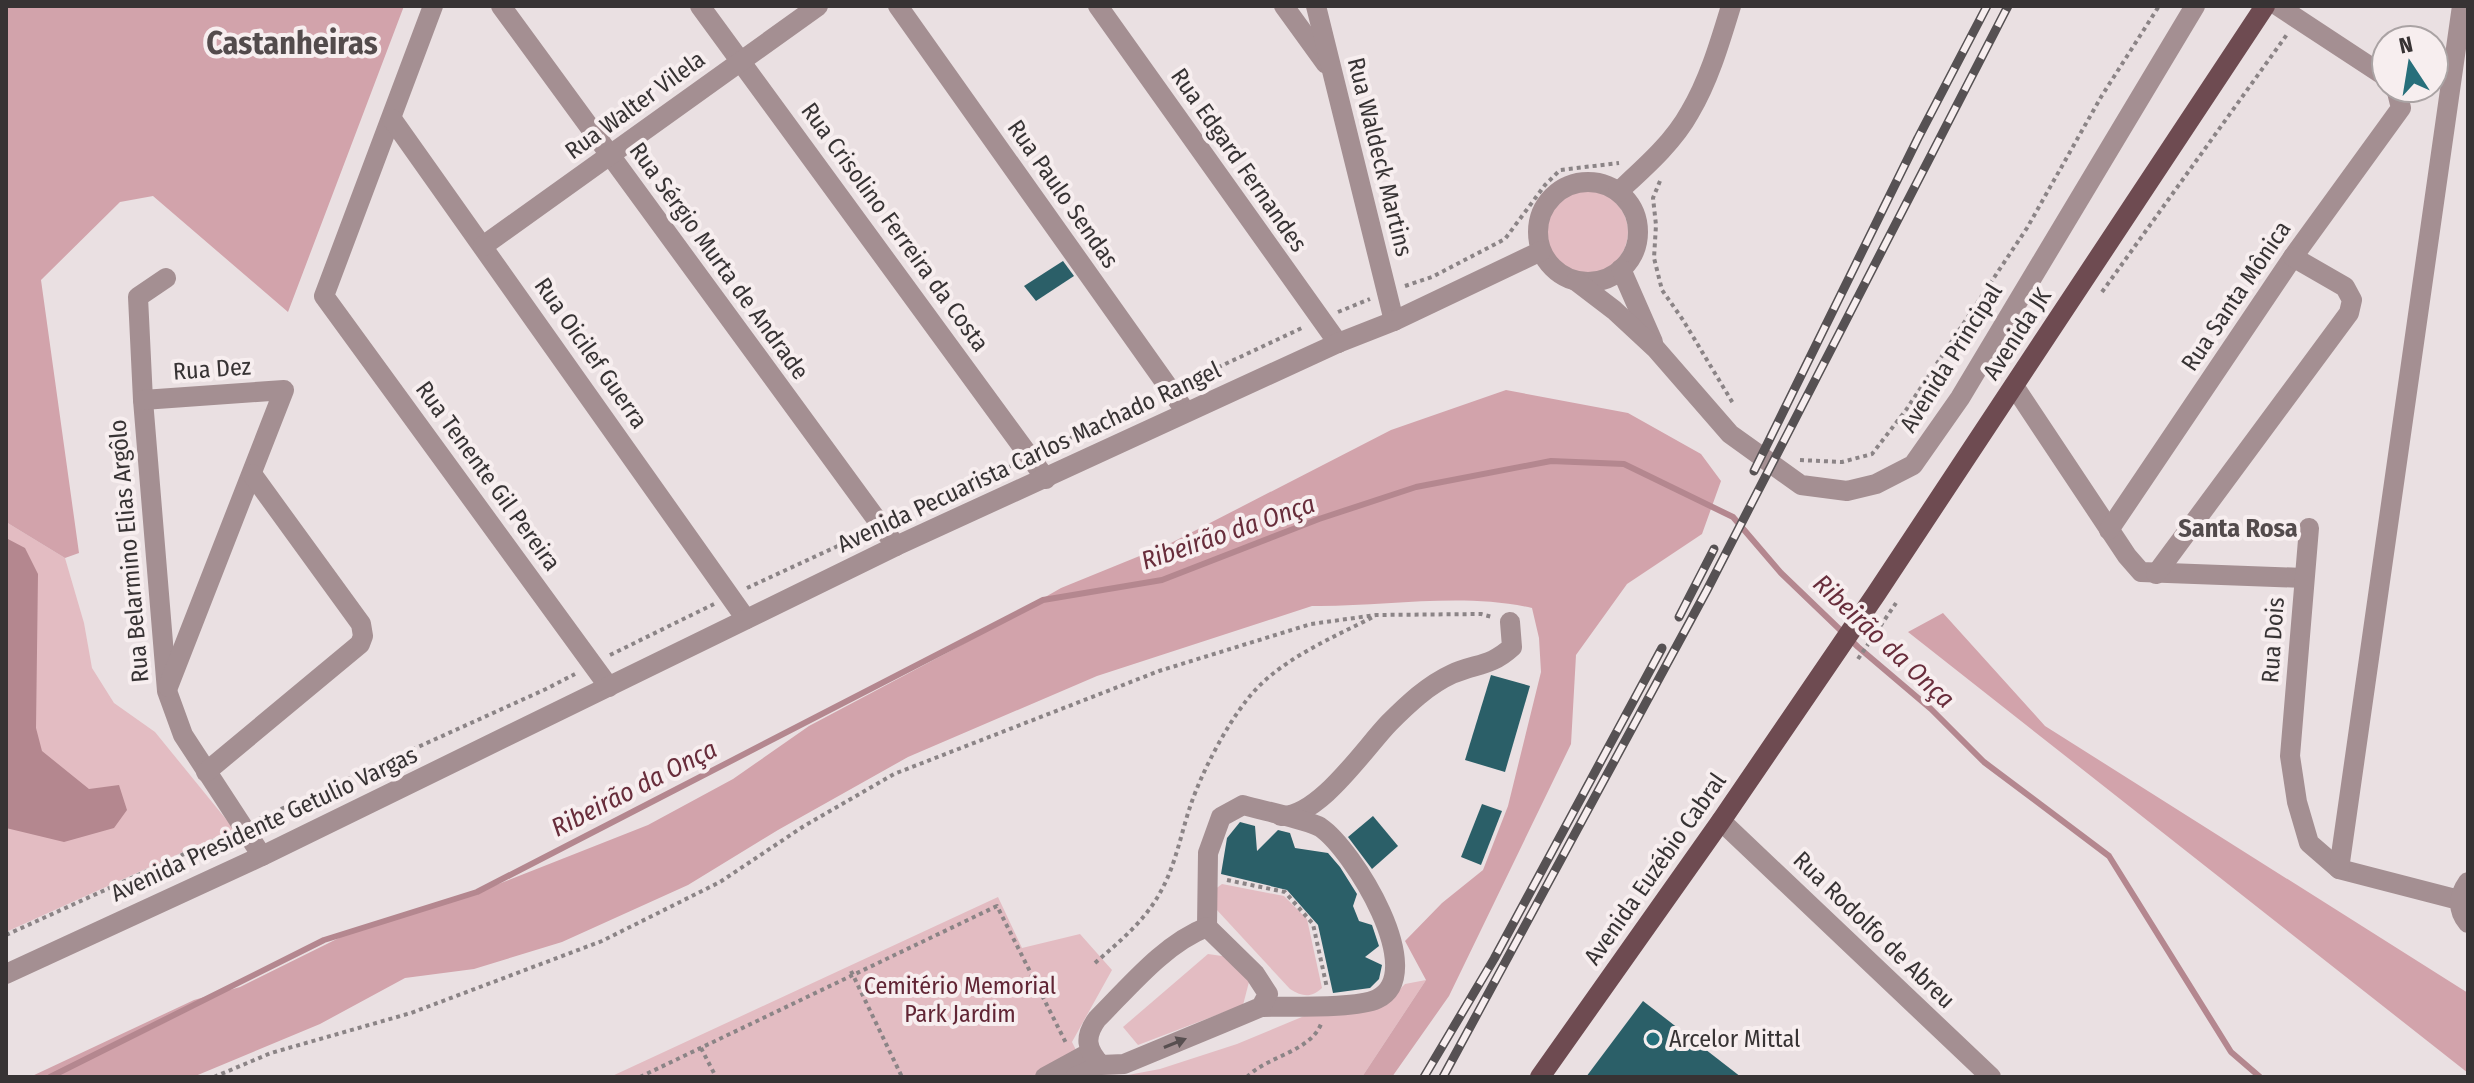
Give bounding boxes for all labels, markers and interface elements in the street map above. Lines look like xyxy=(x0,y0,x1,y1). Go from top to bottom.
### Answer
district label: Castanheiras xyxy=(206,24,378,62)
north arrow xyxy=(2370,24,2450,104)
text: N xyxy=(2397,30,2415,60)
street label: Rua Walter Vilela xyxy=(560,45,710,165)
street label: Rua Waldeck Martins xyxy=(1342,55,1418,259)
street label: Rua Edgard Fernandes xyxy=(1165,63,1313,257)
street label: Rua Crisolino Ferreira da Costa xyxy=(795,97,995,357)
street label: Rua Paulo Sendas xyxy=(1002,115,1124,273)
street label: Rua Sérgio Murta de Andrade xyxy=(624,137,814,385)
street label: Rua Santa Mônica xyxy=(2176,216,2296,376)
street label: Rua Oicilef Guerra xyxy=(529,272,653,434)
street label: Avenida Principal xyxy=(1894,279,2008,437)
street label: Avenida JK xyxy=(1977,283,2057,385)
street label: Rua Dez xyxy=(172,352,252,386)
street label: Avenida Pecuarista Carlos Machado Rangel xyxy=(833,356,1225,558)
street label: Rua Tenente Gil Pereira xyxy=(410,376,566,576)
street label: Rua Belarmino Elias Argôlo xyxy=(104,418,154,684)
water label: Ribeirão da Onça xyxy=(1137,488,1319,577)
district label: Santa Rosa xyxy=(2178,513,2298,544)
water label: Ribeirão da Onça xyxy=(1807,568,1961,715)
street label: Rua Dois xyxy=(2256,596,2290,684)
water label: Ribeirão da Onça xyxy=(546,733,722,844)
street label: Avenida Presidente Getulio Vargas xyxy=(106,741,422,907)
street label: Avenida Euzébio Cabral xyxy=(1578,768,1732,970)
street label: Rua Rodolfo de Abreu xyxy=(1788,846,1960,1014)
park label: Cemitério Memorial Park Jardim xyxy=(864,972,1056,1028)
place label: Arcelor Mittal xyxy=(1669,1025,1800,1053)
marker: Arcelor Mittal xyxy=(1644,1030,1662,1048)
one-way arrow xyxy=(1163,1037,1187,1050)

